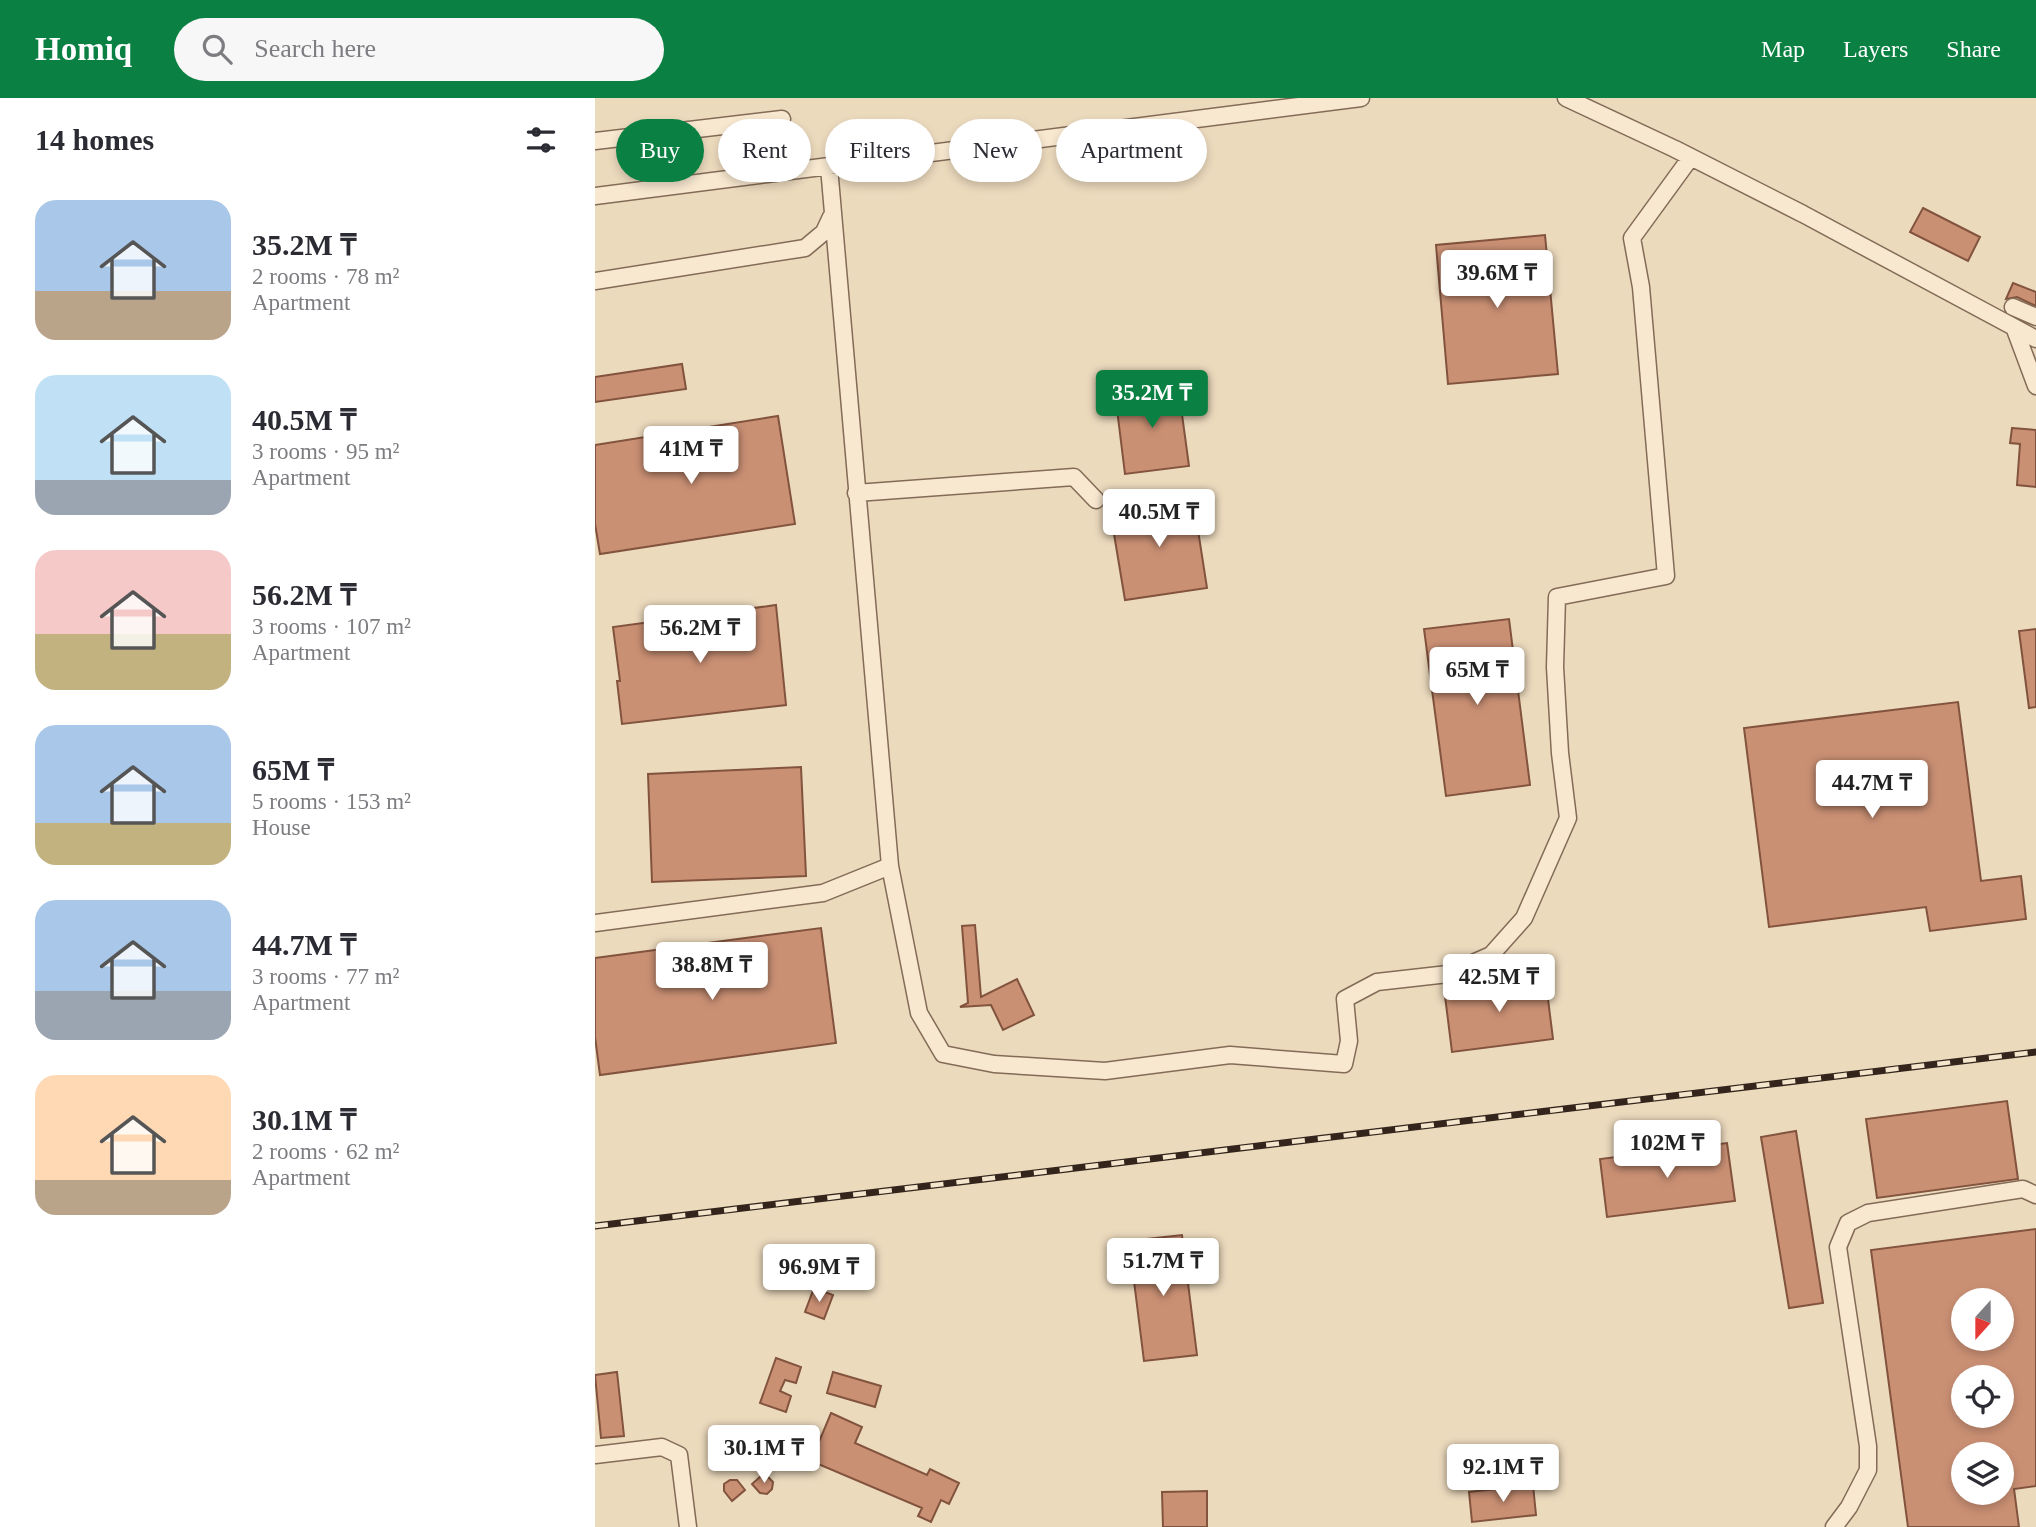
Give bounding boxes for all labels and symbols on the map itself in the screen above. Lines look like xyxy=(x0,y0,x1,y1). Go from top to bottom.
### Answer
pin: 39.6M ₸ xyxy=(1432,250,1562,310)
pin: 35.2M ₸ xyxy=(1087,370,1217,430)
pin: 41M ₸ xyxy=(642,426,740,486)
pin: 40.5M ₸ xyxy=(1094,490,1224,549)
pin: 56.2M ₸ xyxy=(635,606,765,665)
pin: 65M ₸ xyxy=(1428,648,1526,707)
pin: 44.7M ₸ xyxy=(1807,760,1937,820)
pin: 38.8M ₸ xyxy=(647,942,777,1002)
pin: 42.5M ₸ xyxy=(1434,954,1564,1014)
pin: 102M ₸ xyxy=(1610,1121,1724,1180)
pin: 51.7M ₸ xyxy=(1098,1238,1228,1298)
pin: 96.9M ₸ xyxy=(754,1244,884,1304)
north arrow xyxy=(1951,1288,2014,1351)
pin: 30.1M ₸ xyxy=(699,1426,829,1485)
pin: 92.1M ₸ xyxy=(1438,1444,1568,1504)

